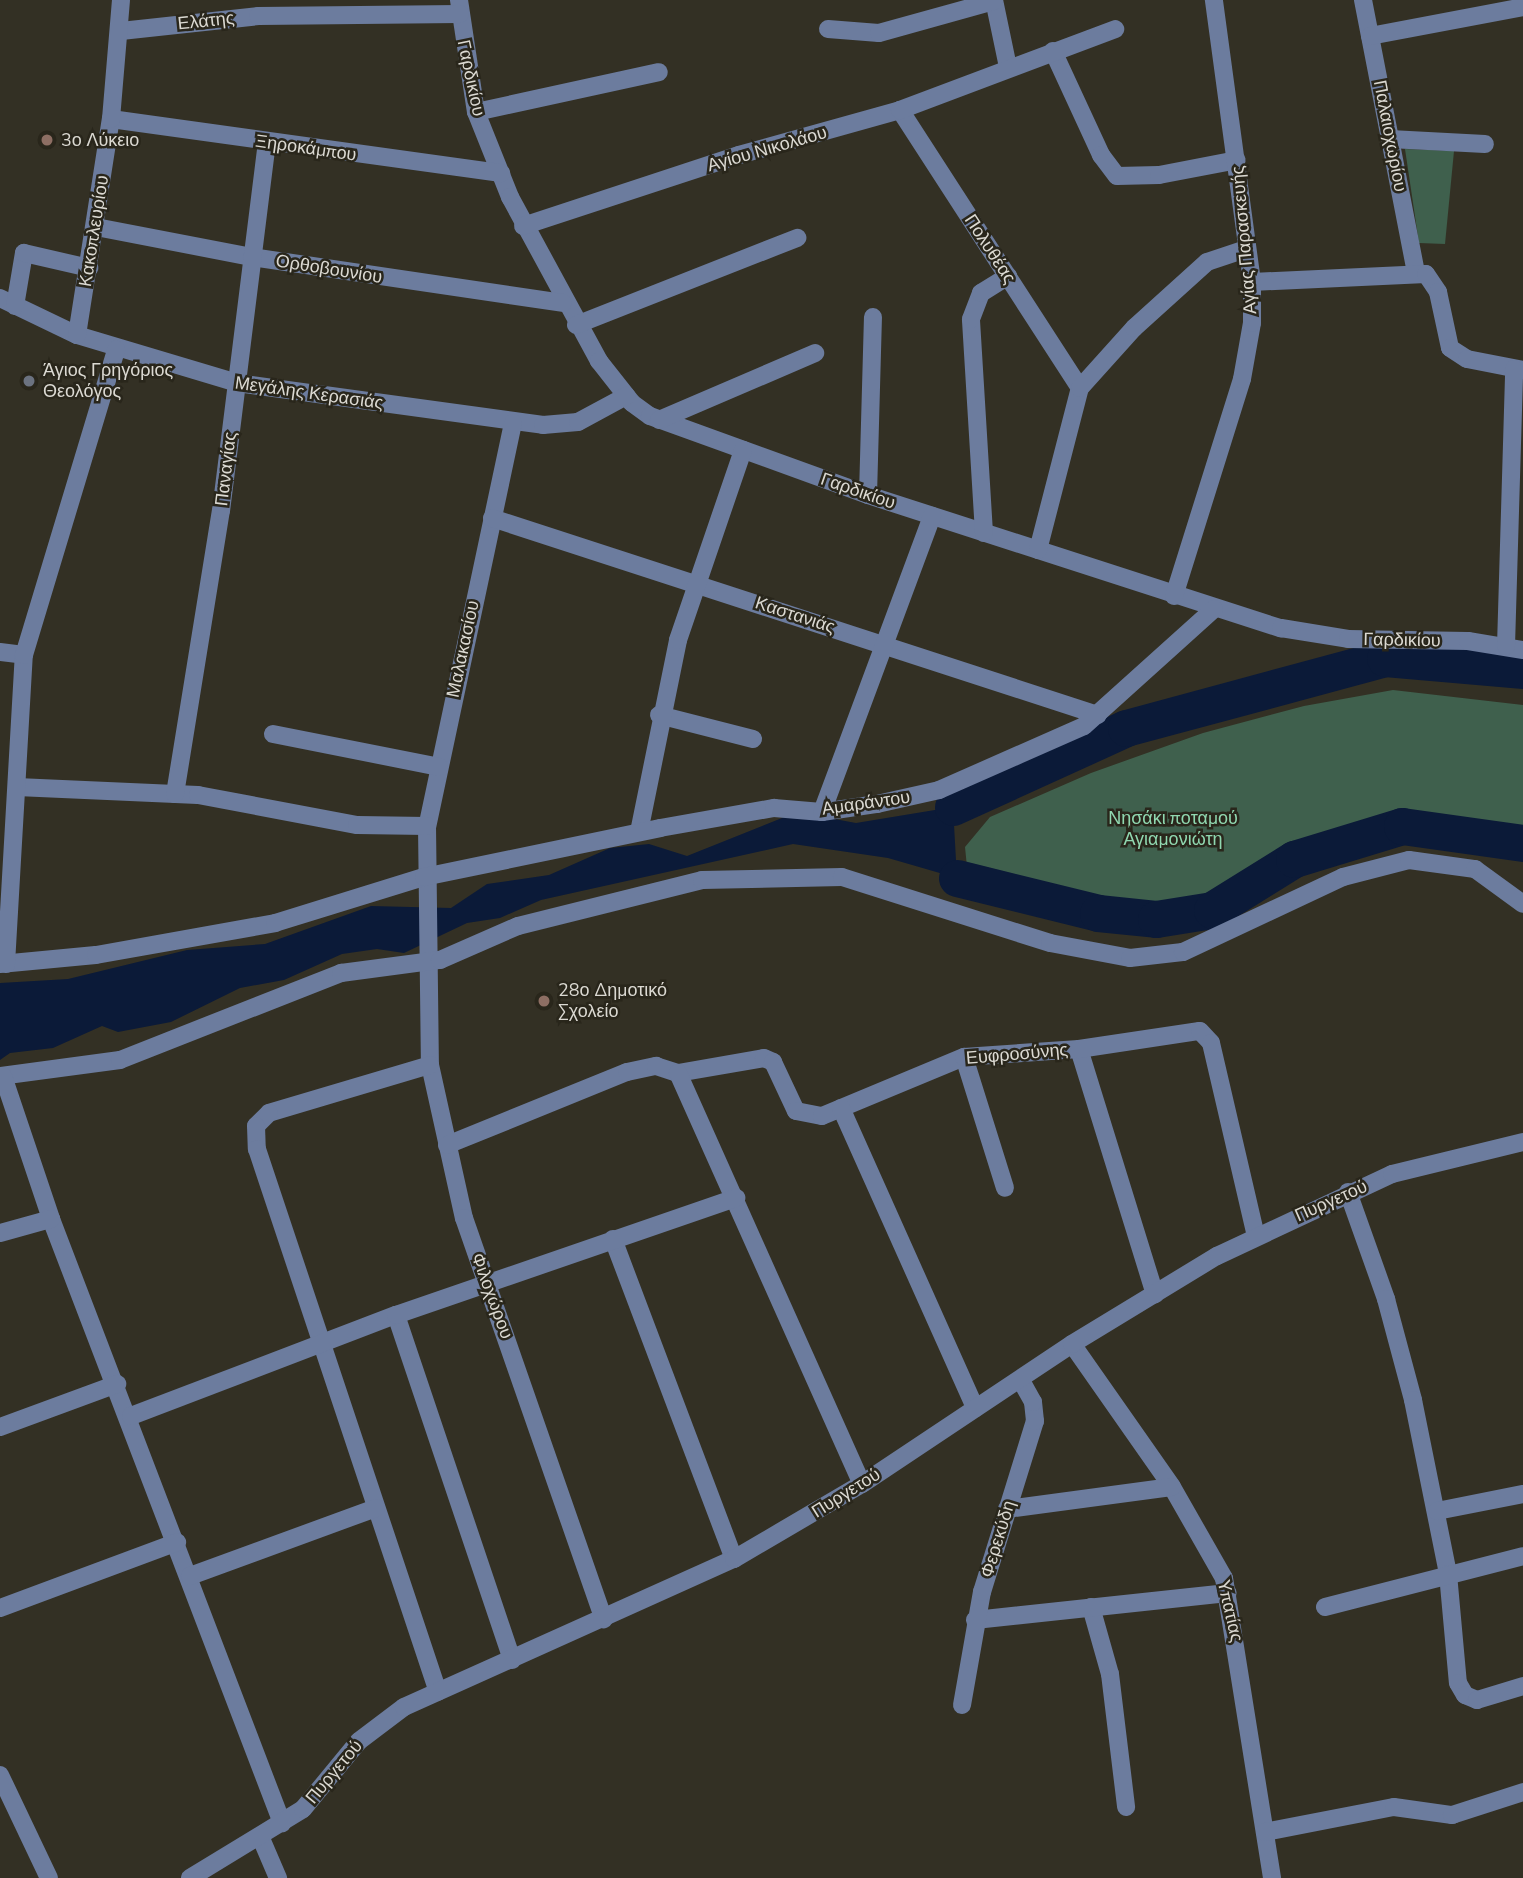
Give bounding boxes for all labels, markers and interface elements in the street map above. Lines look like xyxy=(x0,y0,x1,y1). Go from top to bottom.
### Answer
street label: Ελάτης xyxy=(177,7,235,35)
street label: Γαρδικίου xyxy=(452,38,490,118)
street label: Παλαιοχωρίου xyxy=(1369,78,1411,194)
street label: Αγίου Νικολάου xyxy=(705,122,829,176)
place label: 3ο Λύκειο xyxy=(61,129,139,151)
street label: Ξηροκάμπου xyxy=(254,130,358,166)
marker: 3ο Λύκειο xyxy=(39,132,55,148)
street label: Αγίας Παρασκευής xyxy=(1227,165,1261,315)
street label: Κακοπλευρίου xyxy=(75,174,113,288)
street label: Πολυθέας xyxy=(960,210,1020,288)
street label: Ορθοβουνίου xyxy=(274,250,384,288)
place label: Άγιος Γρηγόριος Θεολόγος xyxy=(43,360,173,402)
street label: Μεγάλης Κερασιάς xyxy=(233,372,385,414)
marker: Άγιος Γρηγόριος Θεολόγος xyxy=(21,373,37,389)
street label: Παναγίας xyxy=(211,431,241,507)
street label: Γαρδικίου xyxy=(818,468,898,514)
street label: Καστανιάς xyxy=(752,592,838,638)
street label: Μαλακασίου xyxy=(442,598,484,700)
street label: Γαρδικίου xyxy=(1363,629,1441,651)
street label: Αμαράντου xyxy=(820,786,912,820)
park label: Νησάκι ποταμού Αγιαμονιώτη xyxy=(1108,808,1238,850)
place label: 28ο Δημοτικό Σχολείο xyxy=(558,980,667,1023)
marker: 28ο Δημοτικό Σχολείο xyxy=(536,993,552,1009)
street label: Ευφροσύνης xyxy=(965,1039,1069,1069)
street label: Πυργετού xyxy=(1292,1176,1370,1226)
street label: Φιλοχώρου xyxy=(467,1250,517,1342)
street label: Πυργετού xyxy=(808,1463,884,1523)
street label: Φερεκύδη xyxy=(976,1498,1020,1580)
street label: Υπατίας xyxy=(1212,1578,1248,1644)
street label: Πυργετού xyxy=(301,1736,367,1808)

